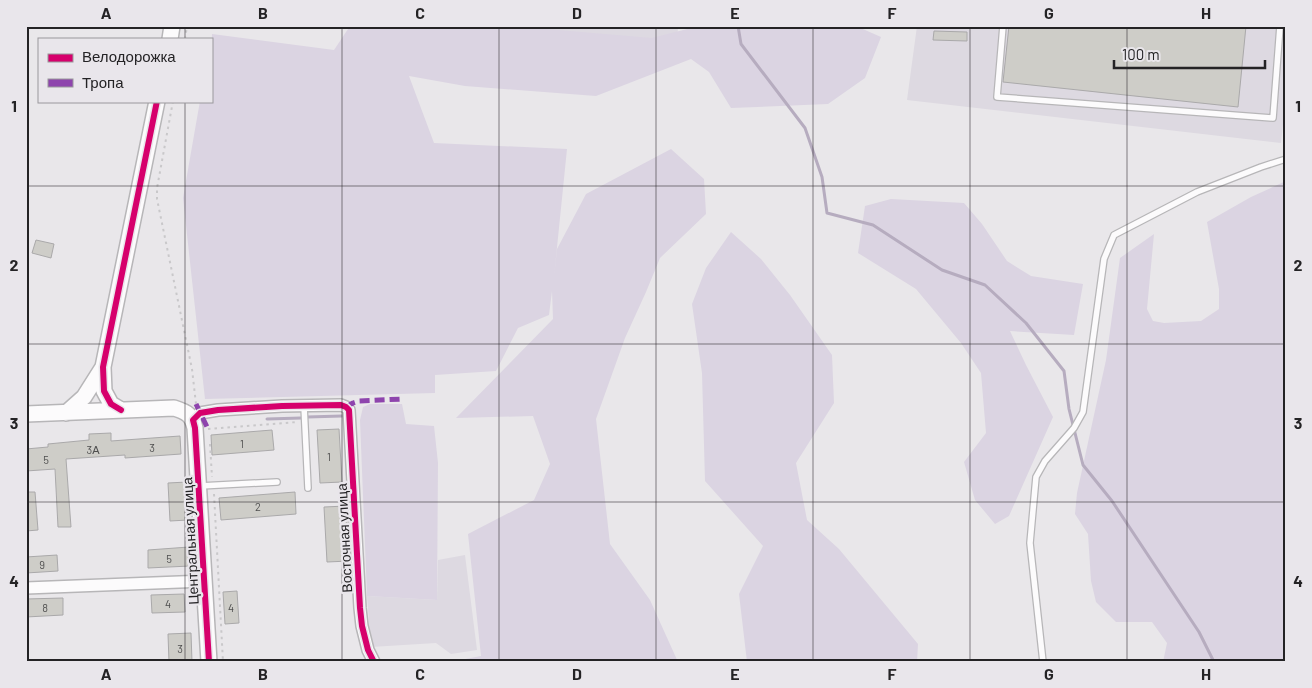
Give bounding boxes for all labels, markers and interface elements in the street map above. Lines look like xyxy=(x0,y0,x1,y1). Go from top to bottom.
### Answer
text: A xyxy=(101,3,112,22)
text: B xyxy=(258,3,268,22)
text: C xyxy=(415,3,425,22)
text: D xyxy=(572,3,582,22)
text: E xyxy=(730,3,740,22)
text: F xyxy=(888,3,897,22)
text: G xyxy=(1044,3,1054,22)
text: H xyxy=(1201,3,1211,22)
legend xyxy=(38,38,212,102)
scale bar xyxy=(1114,38,1266,70)
text: 100 m xyxy=(1122,45,1160,63)
text: Велодорожка xyxy=(82,47,176,65)
text: Тропа xyxy=(82,73,124,91)
text: 1 xyxy=(11,96,17,115)
text: 1 xyxy=(1295,96,1301,115)
text: 2 xyxy=(10,255,19,274)
text: 2 xyxy=(1294,255,1303,274)
text: 3 xyxy=(10,413,18,432)
text: 3 xyxy=(1294,413,1302,432)
house number: 1 xyxy=(240,437,244,450)
house number: 3 xyxy=(149,441,155,454)
house number: 3А xyxy=(86,443,100,456)
house number: 1 xyxy=(327,450,331,463)
house number: 5 xyxy=(43,453,49,466)
street label: Центральная улица xyxy=(178,477,202,605)
street label: Восточная улица xyxy=(333,483,355,593)
house number: 2 xyxy=(255,500,261,513)
house number: 5 xyxy=(166,552,172,565)
house number: 9 xyxy=(39,558,45,571)
text: 4 xyxy=(9,571,19,590)
text: 4 xyxy=(1293,571,1303,590)
house number: 4 xyxy=(165,597,171,610)
house number: 8 xyxy=(42,601,48,614)
house number: 4 xyxy=(228,601,234,614)
house number: 3 xyxy=(177,642,183,655)
text: A xyxy=(101,664,112,683)
text: B xyxy=(258,664,268,683)
text: C xyxy=(415,664,425,683)
text: D xyxy=(572,664,582,683)
text: E xyxy=(730,664,740,683)
text: F xyxy=(888,664,897,683)
text: G xyxy=(1044,664,1054,683)
text: H xyxy=(1201,664,1211,683)

